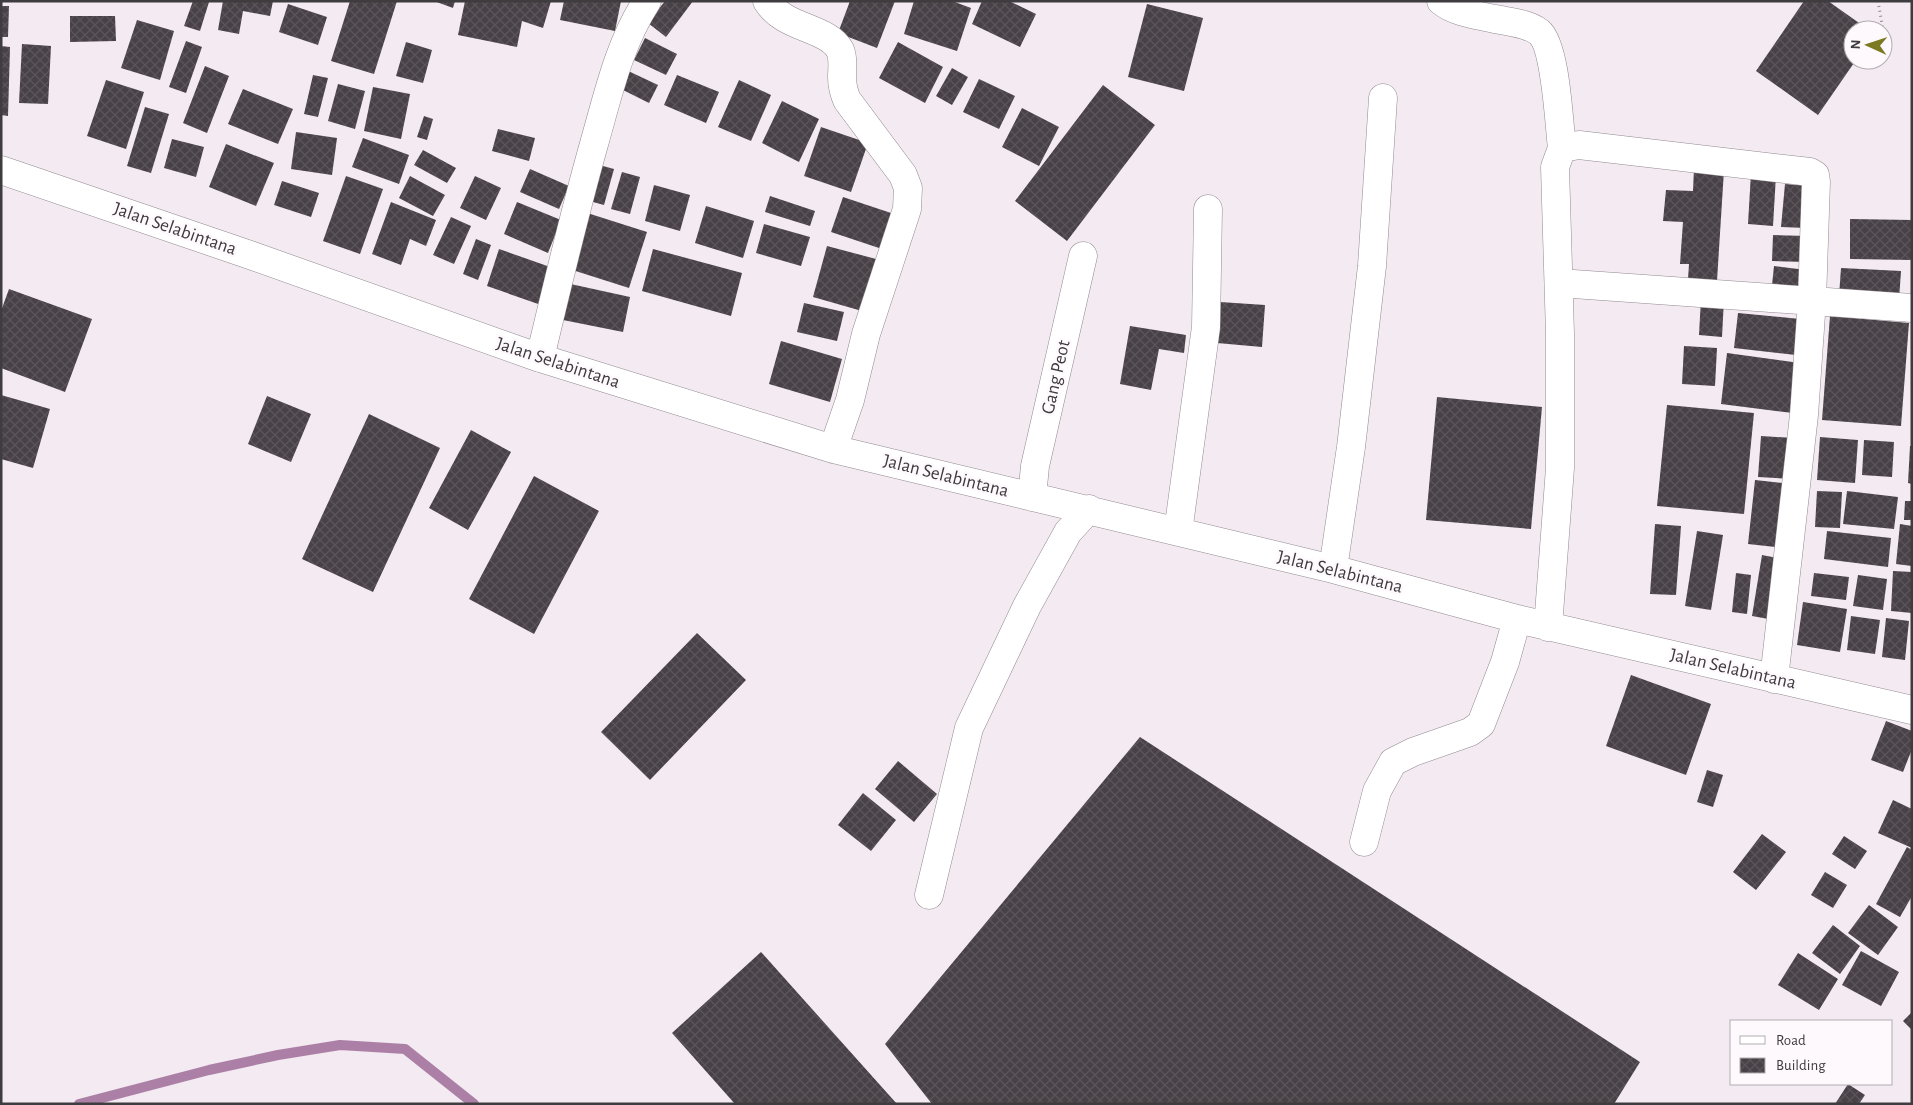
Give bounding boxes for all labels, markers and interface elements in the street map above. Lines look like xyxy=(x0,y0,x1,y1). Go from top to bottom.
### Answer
north arrow xyxy=(1843,20,1893,70)
text: N xyxy=(1849,39,1863,50)
street label: Jalan Selabintana xyxy=(111,199,239,259)
street label: Jalan Selabintana xyxy=(494,334,622,392)
street label: Gang Peot xyxy=(1038,338,1074,416)
street label: Jalan Selabintana xyxy=(881,451,1011,501)
street label: Jalan Selabintana xyxy=(1275,547,1405,597)
street label: Jalan Selabintana xyxy=(1668,645,1798,693)
legend xyxy=(1730,1020,1893,1085)
text: Road xyxy=(1776,1033,1806,1048)
text: Building xyxy=(1776,1058,1826,1073)

